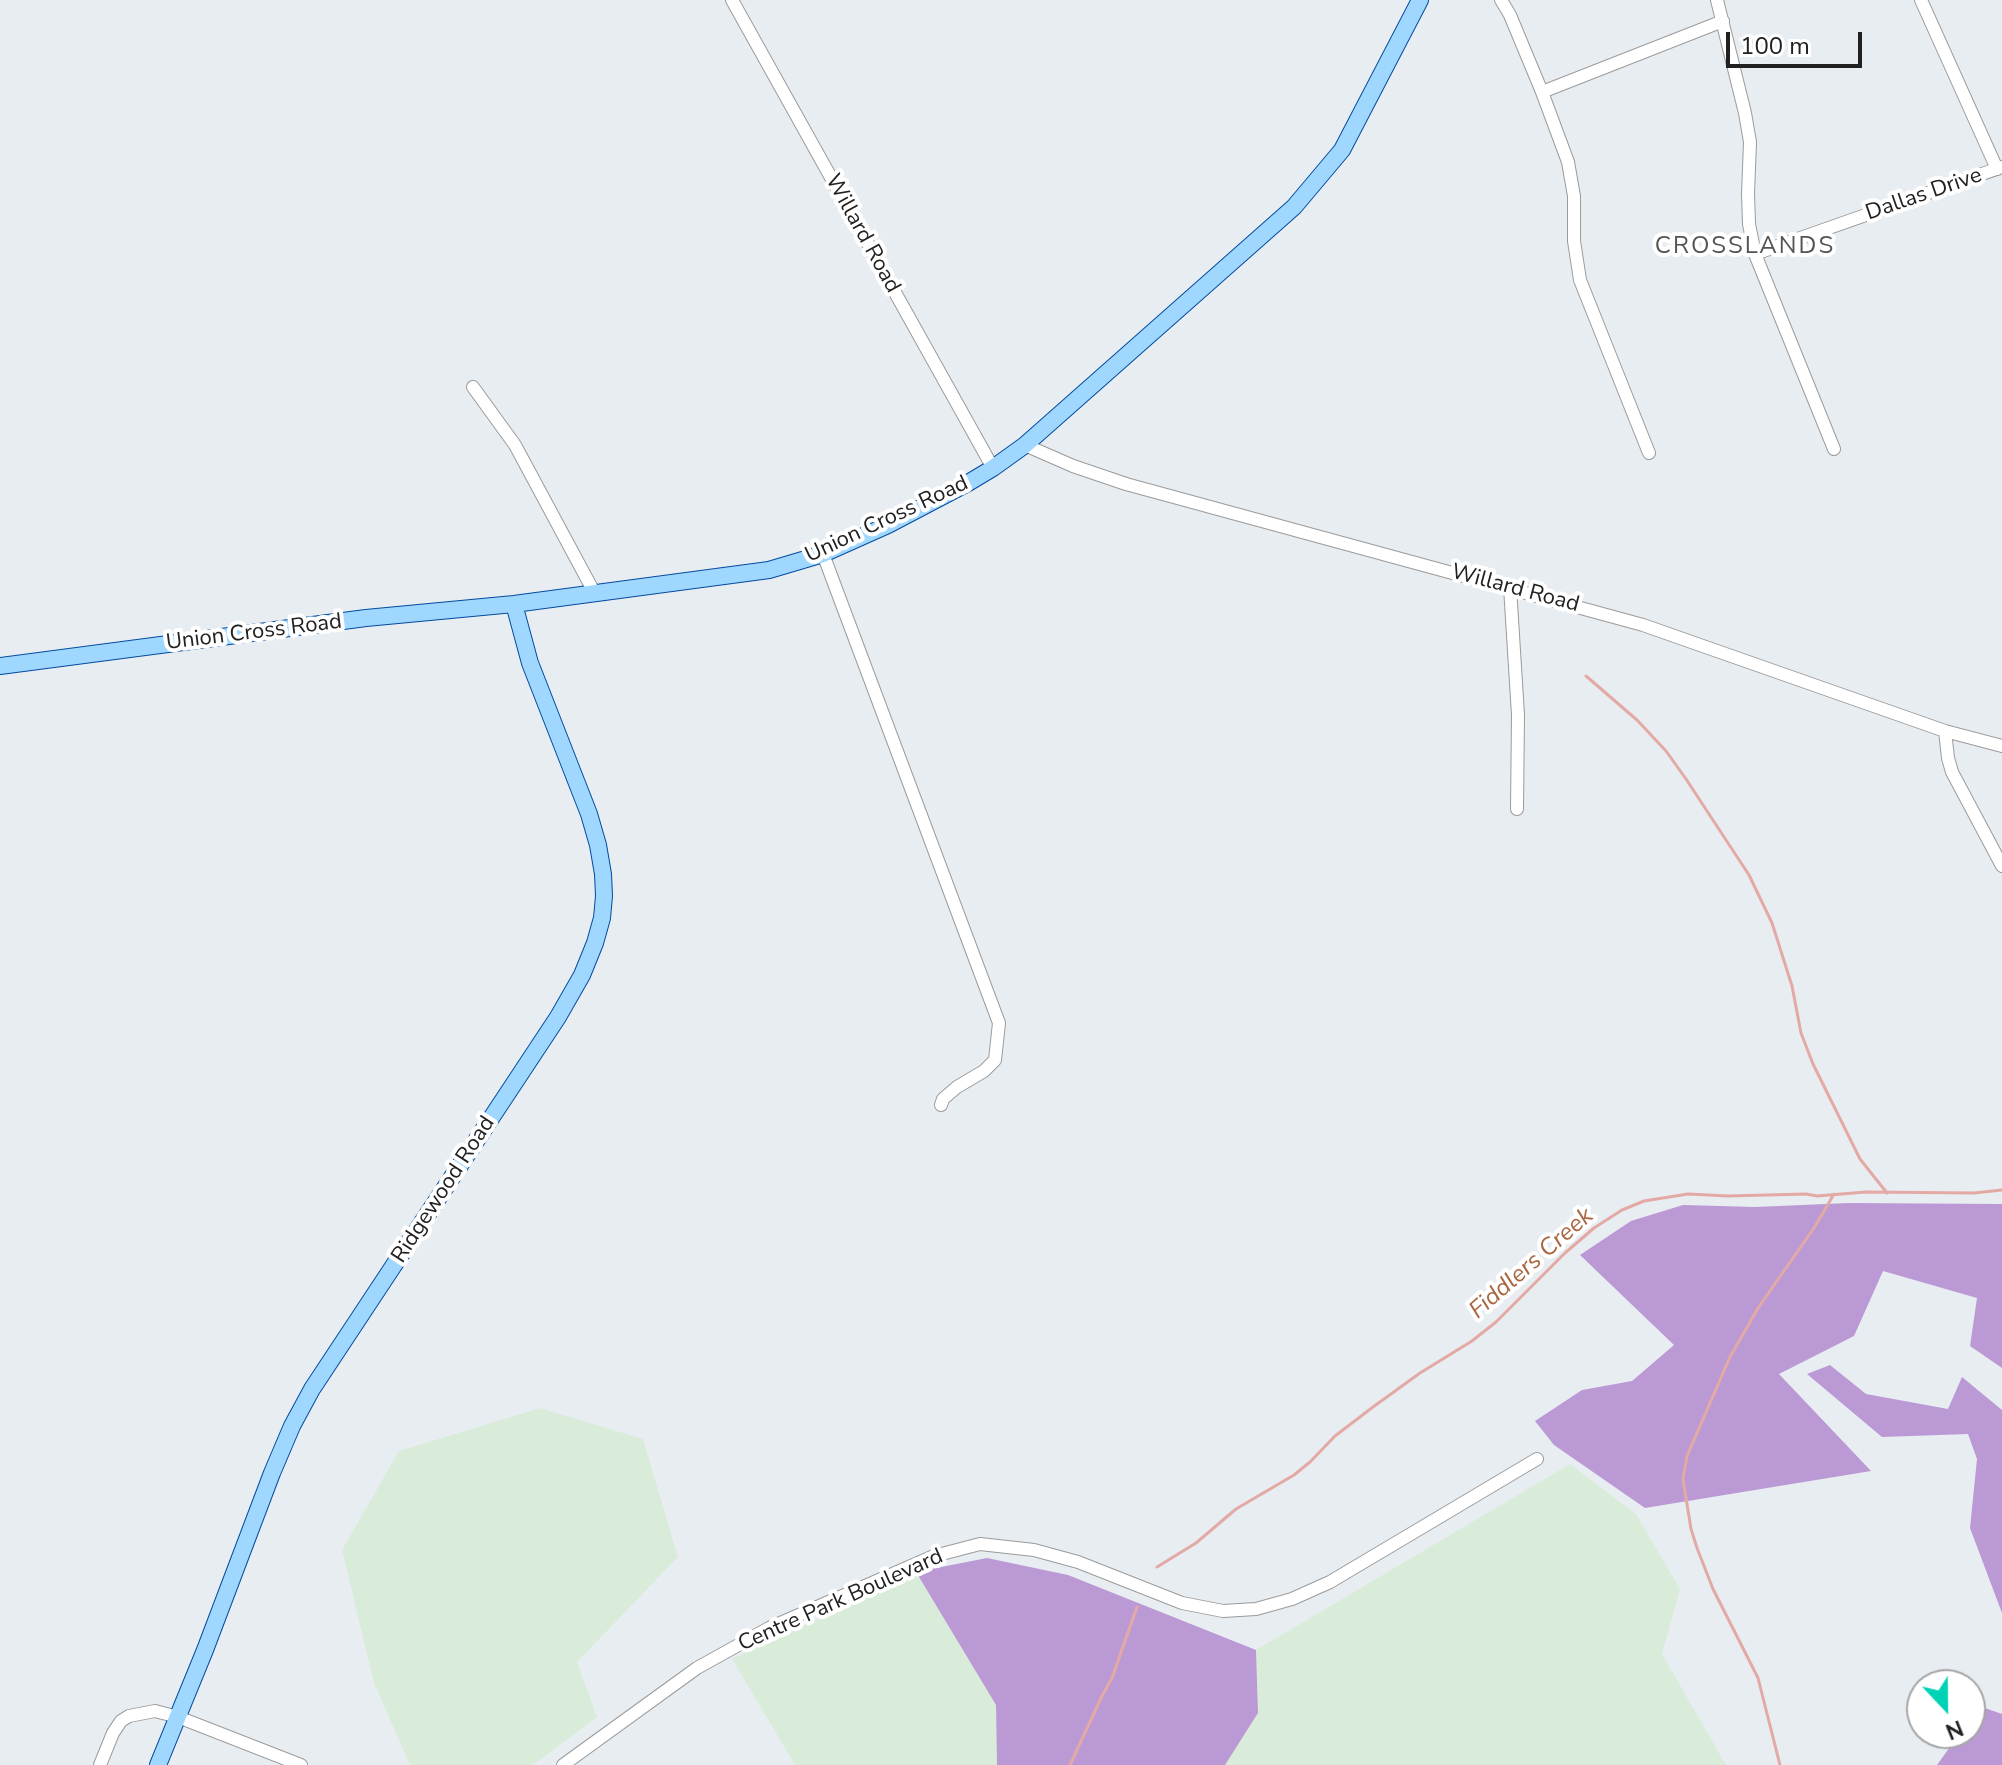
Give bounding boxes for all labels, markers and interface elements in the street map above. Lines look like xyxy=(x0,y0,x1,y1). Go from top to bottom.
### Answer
scale bar xyxy=(1730,16,1866,66)
text: 100 m xyxy=(1740,30,1810,62)
street label: Dallas Drive xyxy=(1862,163,1986,227)
street label: Willard Road xyxy=(819,170,905,298)
district label: CROSSLANDS xyxy=(1655,233,1835,261)
street label: Union Cross Road xyxy=(801,471,973,569)
street label: Willard Road xyxy=(1448,559,1582,619)
street label: Union Cross Road xyxy=(165,609,343,657)
street label: Ridgewood Road xyxy=(387,1112,501,1268)
water label: Fiddlers Creek xyxy=(1464,1202,1600,1326)
street label: Centre Park Boulevard xyxy=(735,1544,947,1658)
north arrow xyxy=(1906,1669,1986,1749)
text: N xyxy=(1941,1712,1967,1746)

